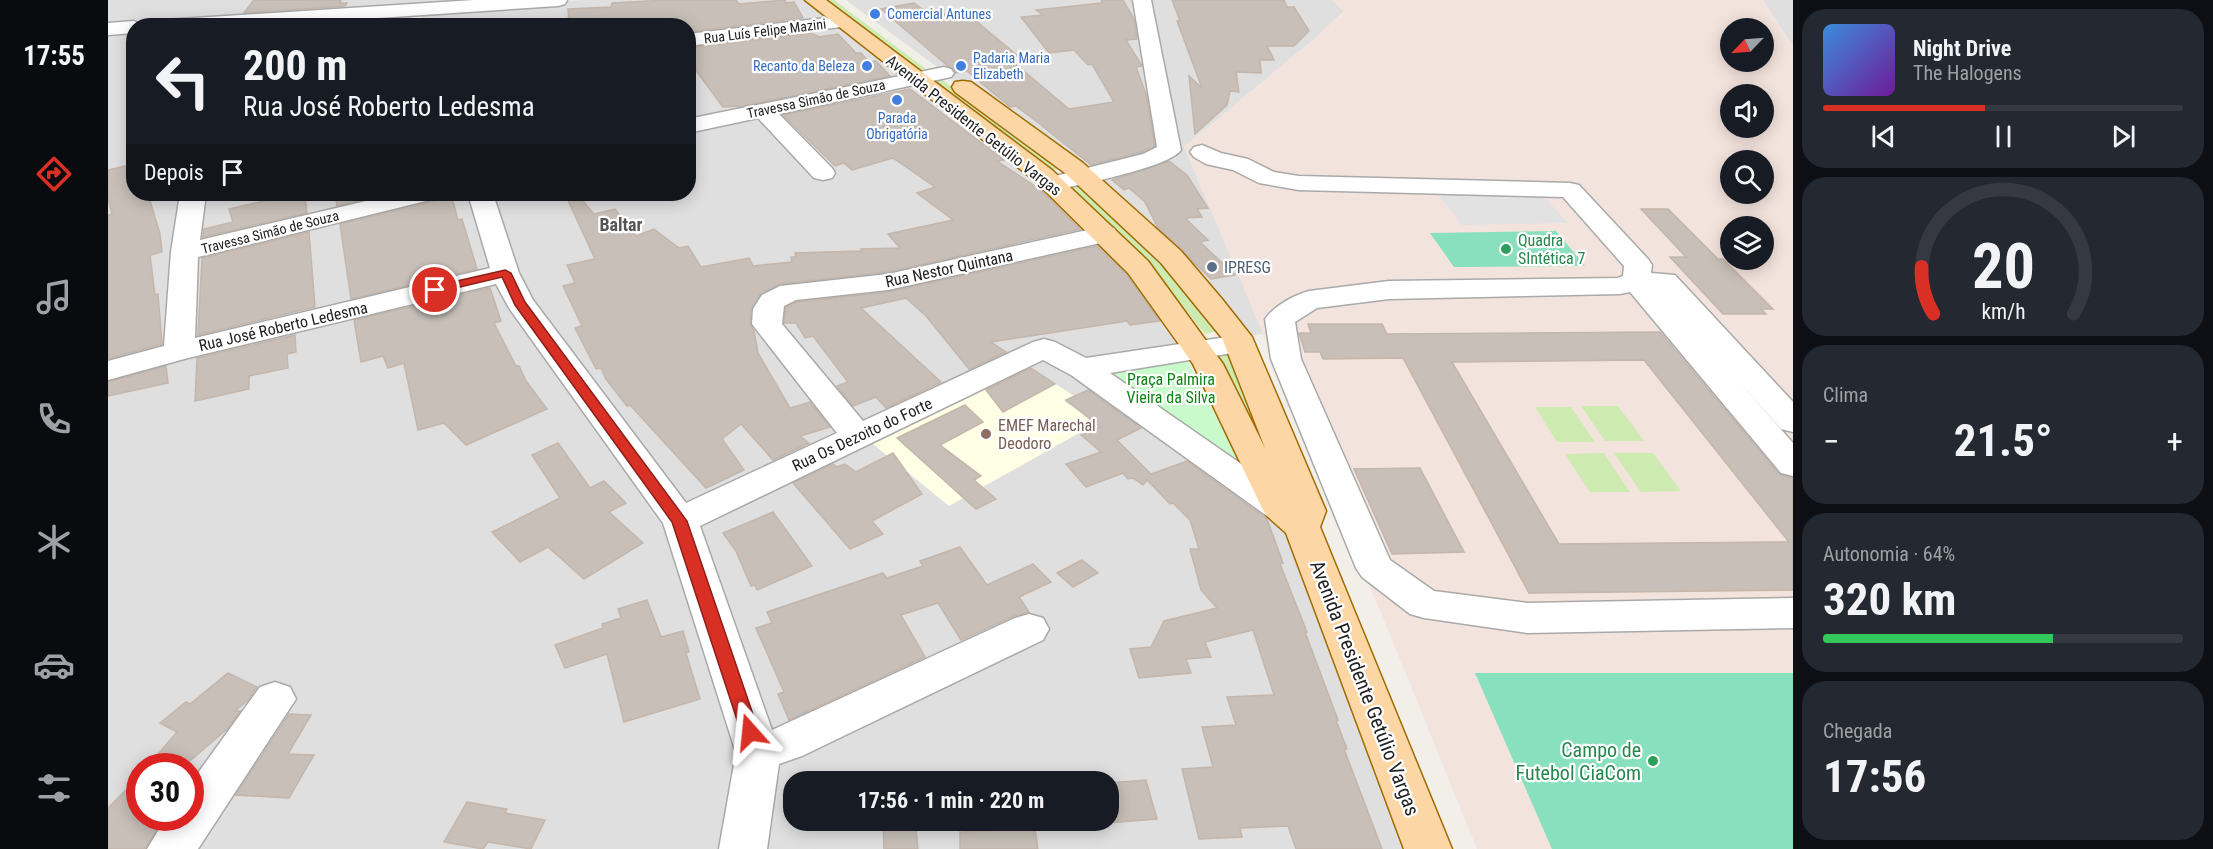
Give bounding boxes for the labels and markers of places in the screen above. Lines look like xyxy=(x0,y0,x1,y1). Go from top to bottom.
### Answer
place label: Comercial Antunes xyxy=(887,6,992,22)
marker: Comercial Antunes xyxy=(868,7,882,21)
place label: Padaria Maria Elizabeth xyxy=(973,50,1050,82)
place label: Recanto da Beleza xyxy=(753,58,855,74)
marker: Recanto da Beleza xyxy=(860,59,874,73)
marker: Padaria Maria Elizabeth xyxy=(954,59,968,73)
marker: Parada Obrigatória xyxy=(890,93,904,107)
place label: Parada Obrigatória xyxy=(866,110,928,142)
place label: Quadra SIntética 7 xyxy=(1518,231,1585,268)
marker: Quadra SIntética 7 xyxy=(1499,242,1513,256)
place label: IPRESG xyxy=(1224,258,1271,277)
marker: IPRESG xyxy=(1205,260,1219,274)
pin xyxy=(409,264,460,315)
place label: EMEF Marechal Deodoro xyxy=(998,416,1096,453)
marker: EMEF Marechal Deodoro xyxy=(979,427,993,441)
place label: Campo de Futebol CiaCom xyxy=(1516,738,1641,785)
marker: Campo de Futebol CiaCom xyxy=(1646,754,1660,768)

